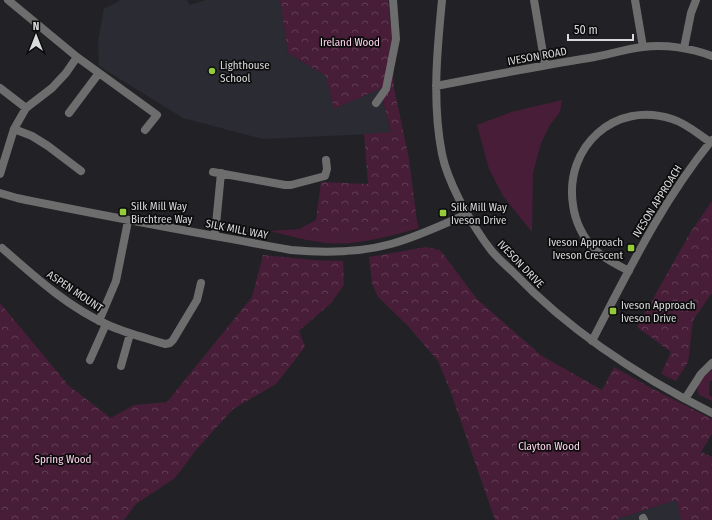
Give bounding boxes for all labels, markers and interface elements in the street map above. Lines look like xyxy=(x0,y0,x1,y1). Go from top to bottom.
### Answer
north arrow xyxy=(16,16,56,56)
scale bar xyxy=(568,16,633,42)
text: N xyxy=(33,20,39,33)
text: 50 m xyxy=(574,23,598,37)
park label: Ireland Wood xyxy=(320,36,380,49)
street label: IVESON ROAD xyxy=(506,45,568,68)
place label: Lighthouse School xyxy=(220,59,270,85)
marker: Lighthouse School xyxy=(207,66,217,76)
street label: IVESON APPROACH xyxy=(630,163,685,240)
place label: Silk Mill Way Birchtree Way xyxy=(131,200,193,226)
place label: Silk Mill Way Iveson Drive xyxy=(451,201,507,227)
marker: Silk Mill Way Birchtree Way xyxy=(118,207,128,217)
marker: Silk Mill Way Iveson Drive xyxy=(438,208,448,218)
street label: SILK MILL WAY xyxy=(204,217,270,242)
place label: Iveson Approach Iveson Crescent xyxy=(548,236,623,262)
street label: IVESON DRIVE xyxy=(495,238,547,291)
marker: Iveson Approach Iveson Crescent xyxy=(626,243,636,253)
street label: ASPEN MOUNT xyxy=(44,268,106,315)
place label: Iveson Approach Iveson Drive xyxy=(621,299,696,325)
marker: Iveson Approach Iveson Drive xyxy=(608,306,618,316)
park label: Clayton Wood xyxy=(518,440,580,453)
park label: Spring Wood xyxy=(34,453,92,466)

